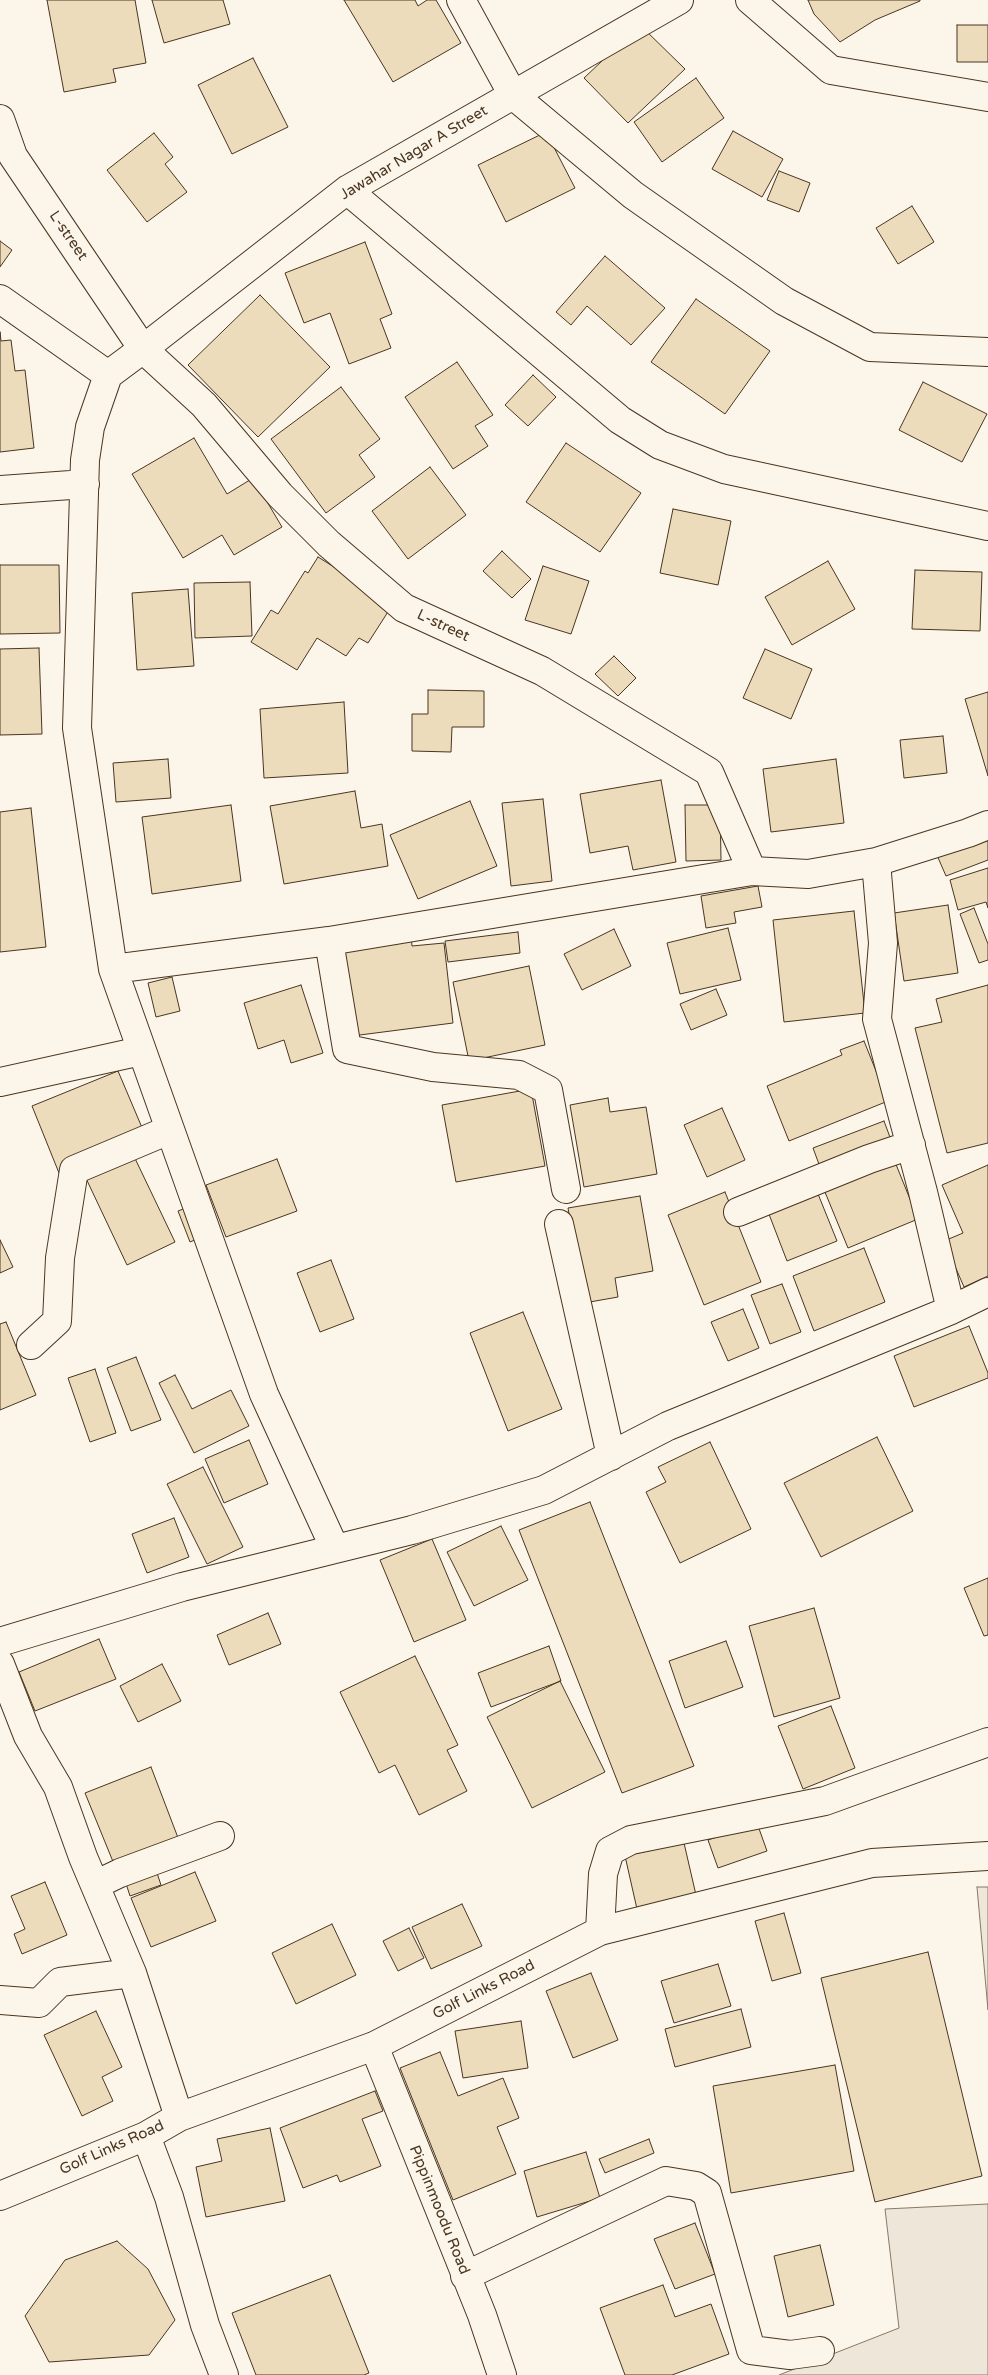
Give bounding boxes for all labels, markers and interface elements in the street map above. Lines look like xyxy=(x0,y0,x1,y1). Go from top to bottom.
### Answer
street label: Jawahar Nagar A Street xyxy=(337,102,491,204)
street label: L-street xyxy=(45,208,91,264)
street label: L-street xyxy=(414,606,472,646)
street label: Golf Links Road xyxy=(430,1957,538,2023)
street label: Golf Links Road xyxy=(57,2117,167,2179)
street label: Pippinmoodu Road xyxy=(405,2143,473,2277)

